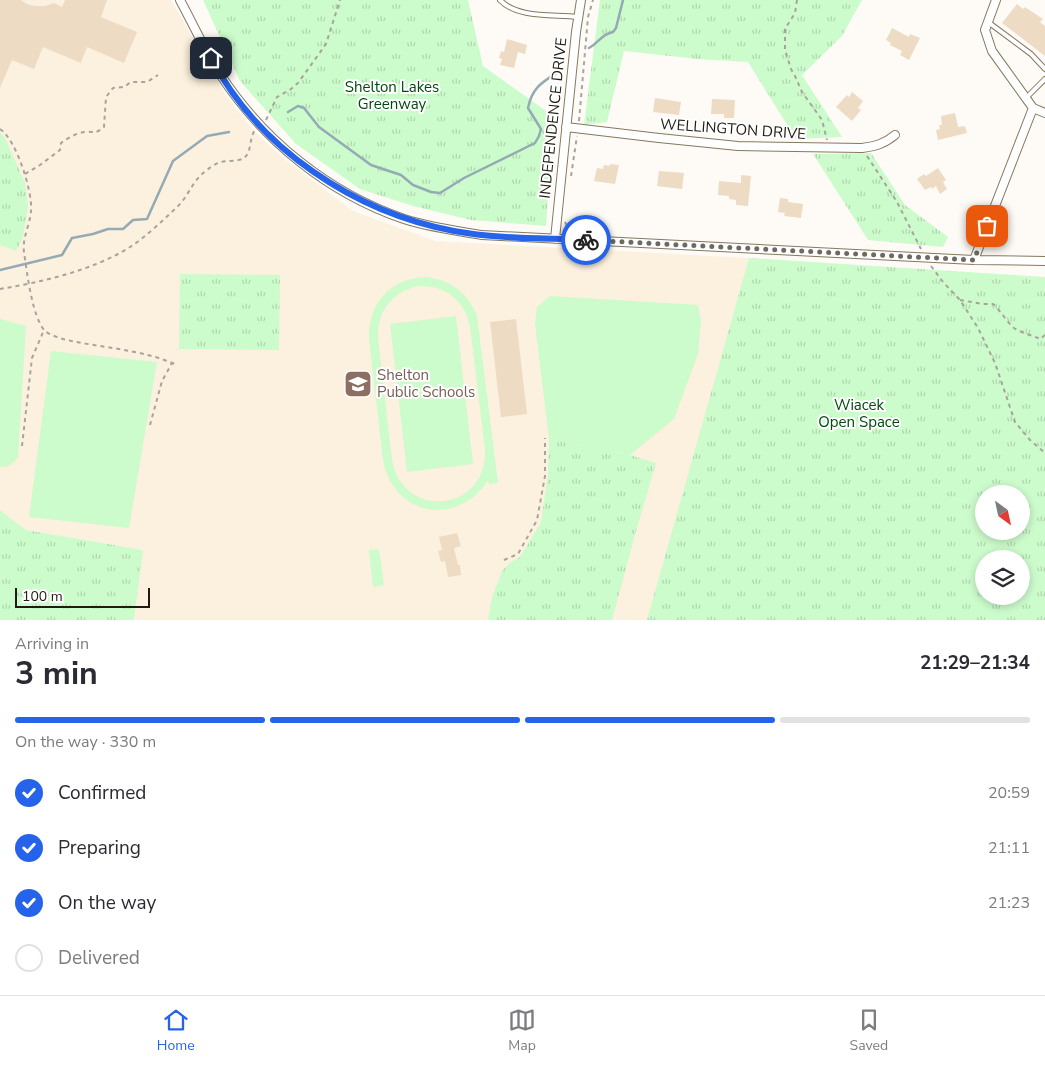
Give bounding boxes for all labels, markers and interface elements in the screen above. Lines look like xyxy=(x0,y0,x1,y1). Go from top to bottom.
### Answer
street label: INDEPENDENCE DRIVE xyxy=(535,36,571,200)
pin xyxy=(190,37,232,79)
icon: home xyxy=(197,44,225,72)
park label: Shelton Lakes Greenway xyxy=(345,77,439,114)
street label: WELLINGTON DRIVE xyxy=(659,114,807,144)
pin xyxy=(966,205,1008,247)
icon: bag xyxy=(973,212,1001,240)
courier xyxy=(561,215,611,265)
icon: bike xyxy=(572,226,600,254)
place label: Shelton Public Schools xyxy=(377,365,475,402)
school or university icon: Shelton Public Schools xyxy=(343,369,373,399)
park label: Wiacek Open Space xyxy=(818,395,900,432)
north arrow xyxy=(975,485,1030,540)
map controls xyxy=(975,485,1030,605)
button: layers xyxy=(975,550,1030,605)
scale bar xyxy=(15,585,150,608)
text: 100 m xyxy=(22,587,63,606)
text: Arriving in xyxy=(15,633,89,655)
text: 21:29–21:34 xyxy=(920,650,1030,676)
text: 3 min xyxy=(15,652,98,695)
text: On the way · 330 m xyxy=(15,731,156,753)
icon: check xyxy=(15,779,43,807)
text: Confirmed xyxy=(58,780,146,806)
text: 20:59 xyxy=(988,782,1030,804)
icon: check xyxy=(15,834,43,862)
text: Preparing xyxy=(58,835,141,861)
text: 21:11 xyxy=(988,837,1030,859)
icon: check xyxy=(15,889,43,917)
text: On the way xyxy=(58,890,156,916)
text: 21:23 xyxy=(988,892,1030,914)
text: Delivered xyxy=(58,945,140,971)
tab: Home xyxy=(157,1006,195,1055)
tab: Map xyxy=(508,1006,536,1055)
tab: Saved xyxy=(850,1006,888,1055)

